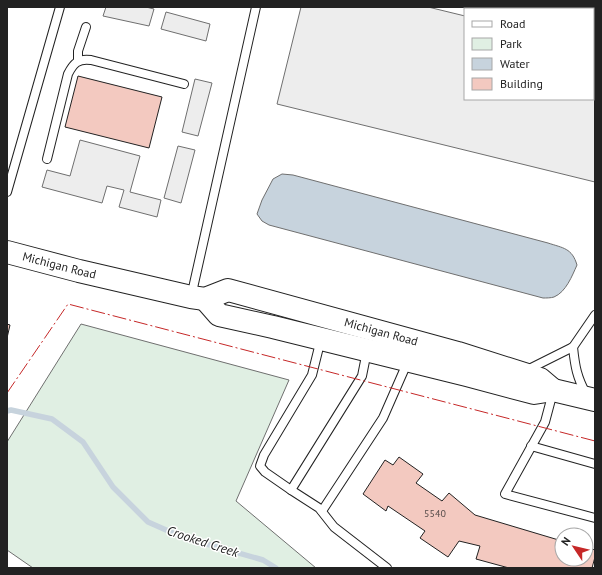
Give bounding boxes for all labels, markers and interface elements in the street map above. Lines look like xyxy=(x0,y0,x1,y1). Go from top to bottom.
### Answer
legend xyxy=(464,8,594,100)
text: Road xyxy=(500,16,525,31)
text: Park xyxy=(500,36,522,51)
text: Water xyxy=(500,56,530,71)
text: Building xyxy=(500,76,543,91)
street label: Michigan Road xyxy=(21,248,98,282)
street label: Michigan Road xyxy=(343,314,420,349)
house number: 5540 xyxy=(424,507,446,520)
water label: Crooked Creek xyxy=(165,522,242,561)
north arrow xyxy=(554,527,594,567)
text: N xyxy=(558,534,574,548)

